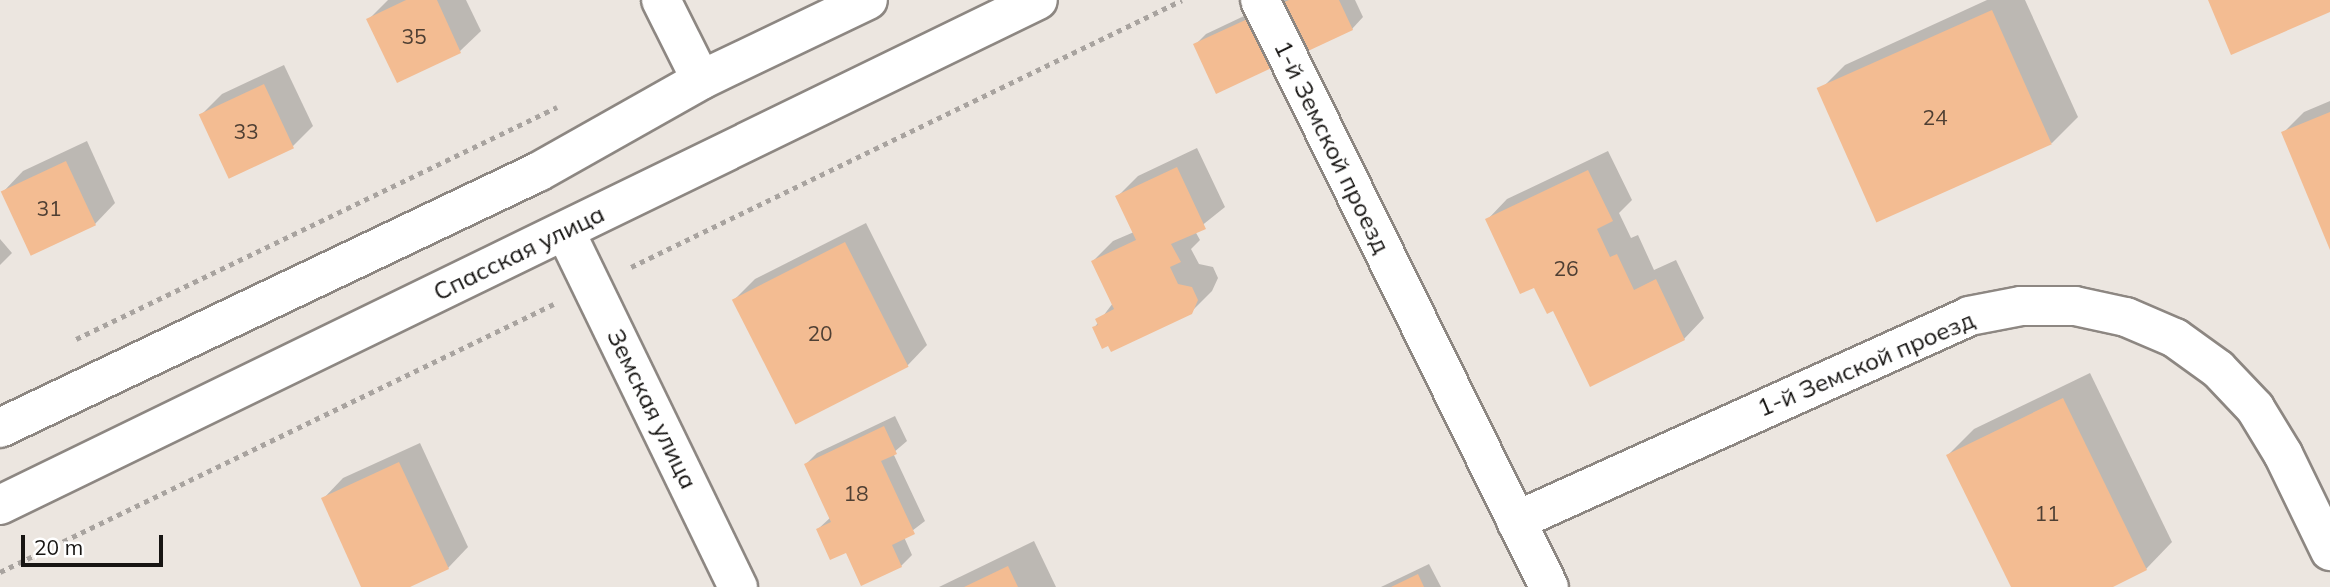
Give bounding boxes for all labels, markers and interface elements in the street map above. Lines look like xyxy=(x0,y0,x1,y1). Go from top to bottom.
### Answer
house number: 35 xyxy=(401,23,427,49)
street label: 1-й Земской проезд xyxy=(1268,36,1396,258)
house number: 24 xyxy=(1922,104,1948,130)
house number: 33 xyxy=(233,118,259,144)
house number: 31 xyxy=(36,195,62,221)
street label: Спасская улица xyxy=(429,199,609,307)
house number: 26 xyxy=(1553,255,1579,281)
street label: 1-й Земской проезд xyxy=(1753,305,1979,423)
house number: 20 xyxy=(807,320,833,346)
street label: Земская улица xyxy=(601,324,703,494)
house number: 18 xyxy=(843,480,869,506)
house number: 11 xyxy=(2034,500,2060,526)
scale bar xyxy=(24,520,166,564)
text: 20 m xyxy=(34,534,83,560)

